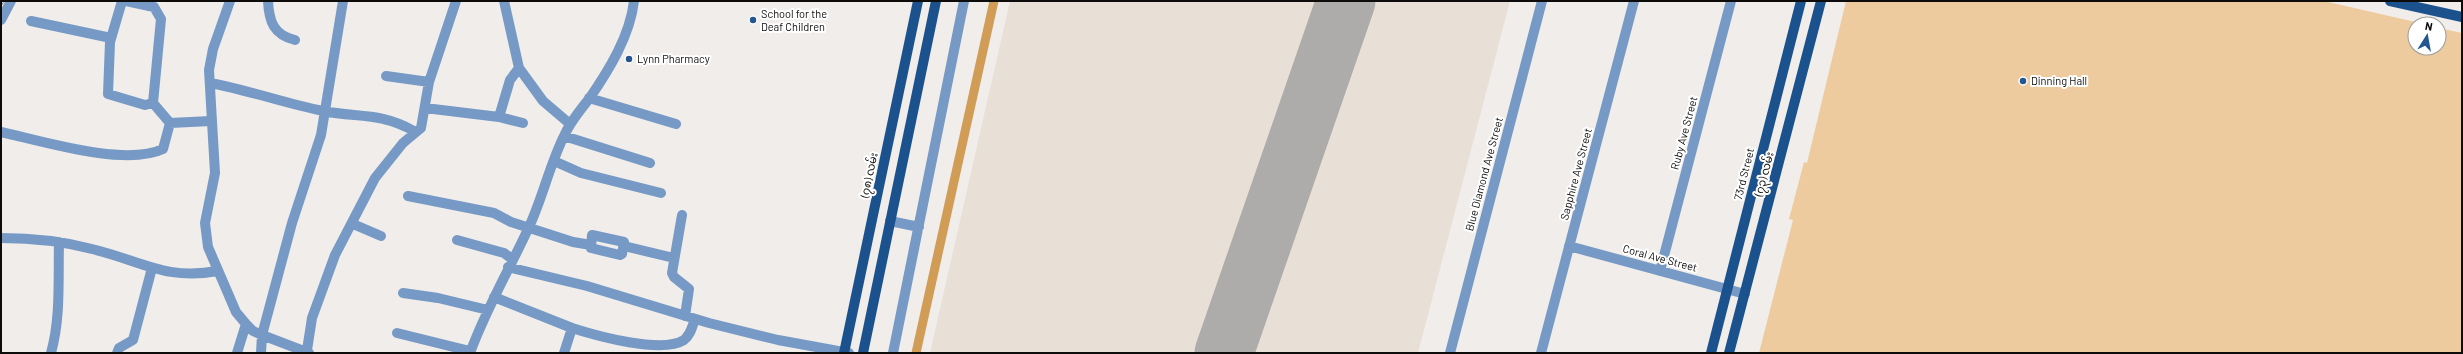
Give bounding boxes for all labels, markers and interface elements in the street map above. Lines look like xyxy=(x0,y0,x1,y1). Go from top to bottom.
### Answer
place label: School for the Deaf Children xyxy=(761,7,827,33)
marker: School for the Deaf Children xyxy=(748,15,758,25)
north arrow xyxy=(2407,16,2447,56)
text: N xyxy=(2424,19,2434,33)
place label: Lynn Pharmacy xyxy=(637,52,710,65)
marker: Lynn Pharmacy xyxy=(624,54,634,64)
place label: Dinning Hall xyxy=(2031,74,2087,87)
marker: Dinning Hall xyxy=(2018,76,2028,86)
street label: Ruby Ave Street xyxy=(1667,95,1700,171)
street label: Blue Diamond Ave Street xyxy=(1462,116,1505,232)
street label: Sapphire Ave Street xyxy=(1557,127,1594,221)
street label: 73rd Street xyxy=(1731,147,1756,201)
street label: (၇၃) လမ်း xyxy=(1751,150,1779,199)
street label: (၇၈) လမ်း xyxy=(857,151,883,200)
street label: Coral Ave Street xyxy=(1622,241,1699,274)

